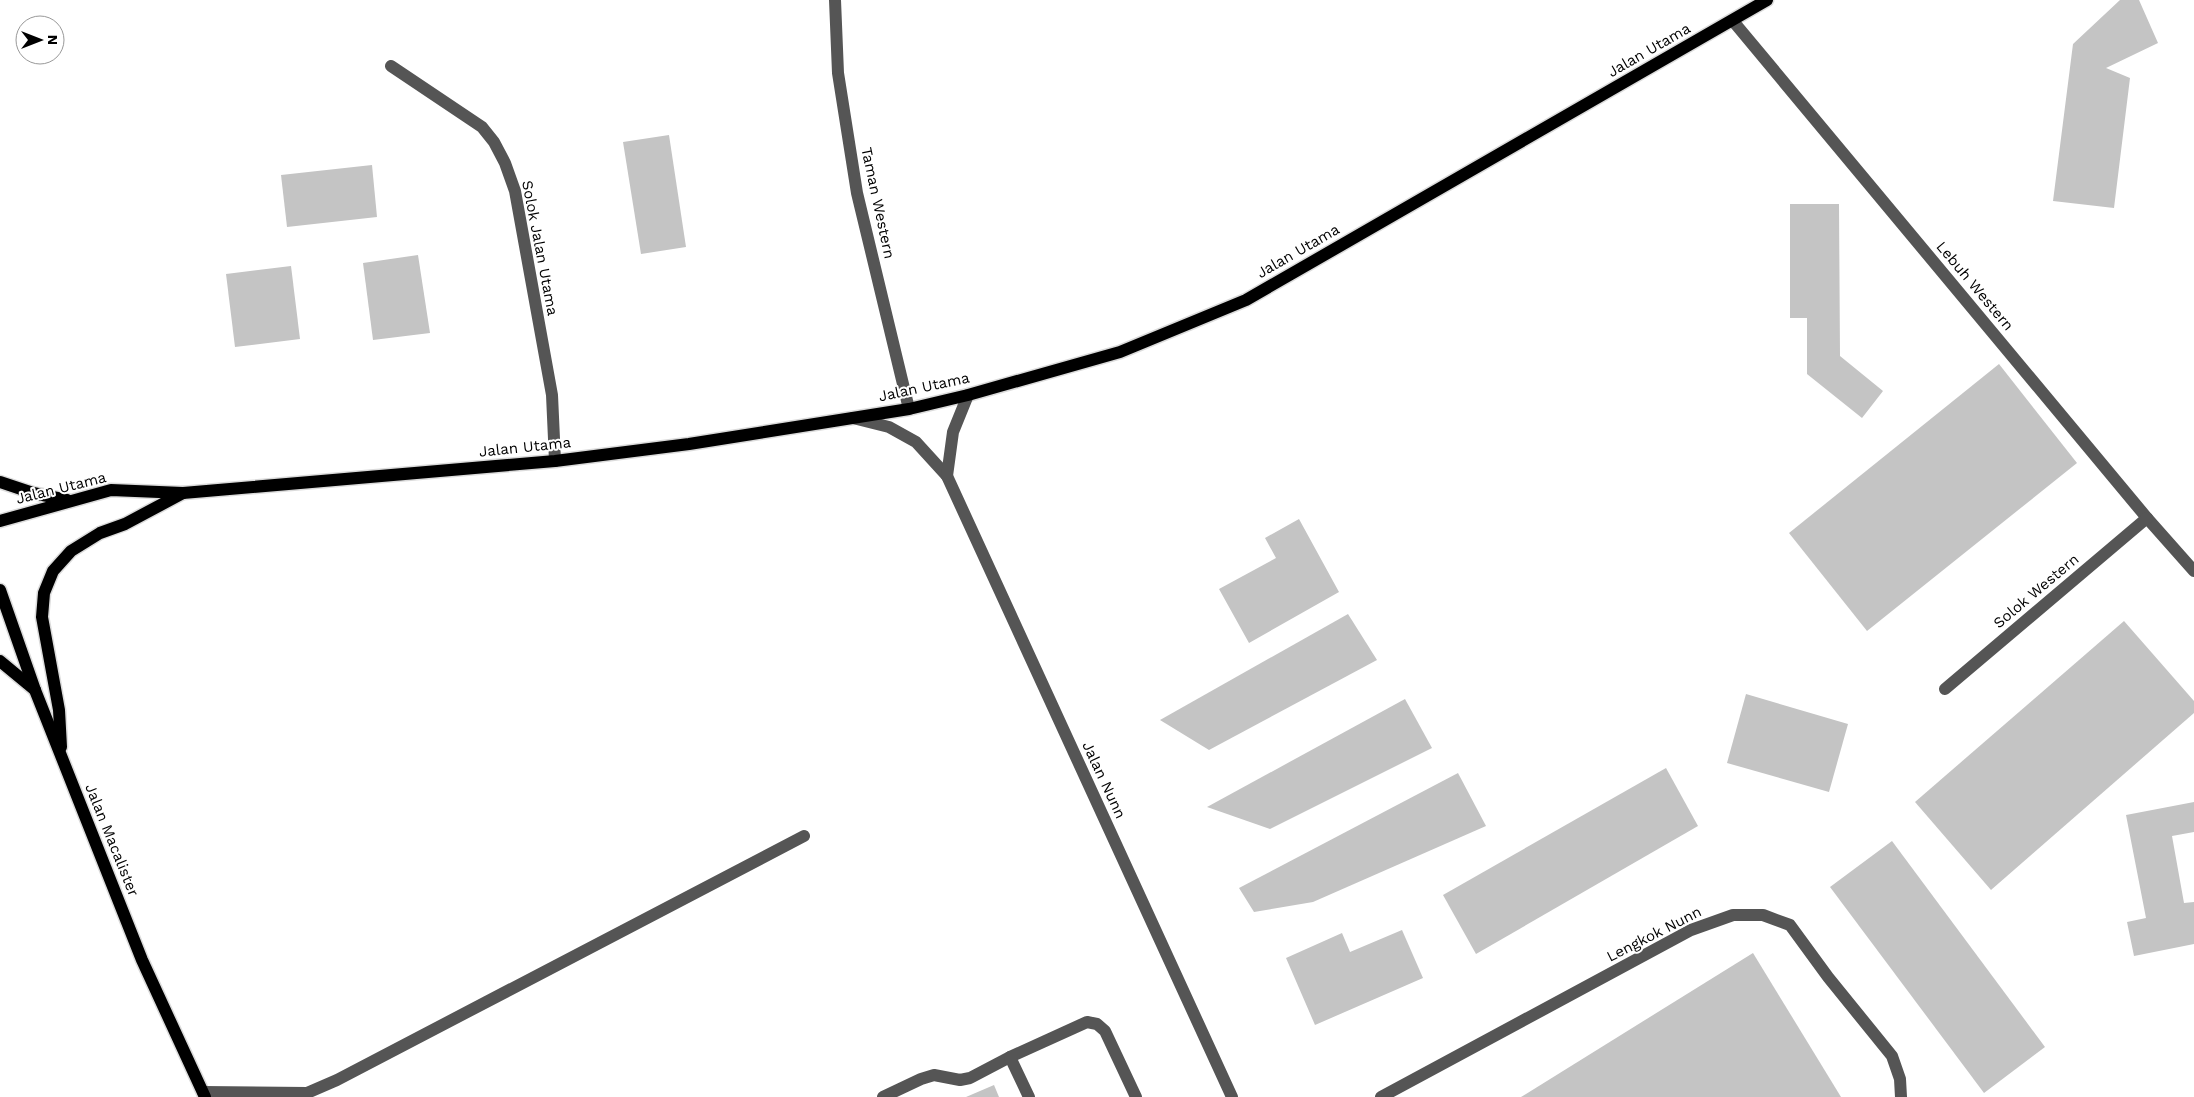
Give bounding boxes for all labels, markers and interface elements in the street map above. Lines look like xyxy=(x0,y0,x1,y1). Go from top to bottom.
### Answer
north arrow xyxy=(15,15,65,65)
street label: Jalan Utama xyxy=(1605,19,1694,81)
text: N xyxy=(45,35,61,45)
street label: Taman Western xyxy=(857,146,899,260)
street label: Solok Jalan Utama xyxy=(518,179,562,318)
street label: Jalan Utama xyxy=(1254,220,1343,282)
street label: Lebuh Western xyxy=(1932,238,2018,334)
street label: Jalan Utama xyxy=(877,368,972,405)
street label: Jalan Utama xyxy=(478,433,572,461)
street label: Jalan Utama xyxy=(14,468,108,508)
street label: Solok Western xyxy=(1990,550,2082,632)
street label: Jalan Nunn xyxy=(1078,739,1130,821)
street label: Jalan Macalister xyxy=(81,781,143,899)
street label: Lengkok Nunn xyxy=(1604,902,1704,966)

